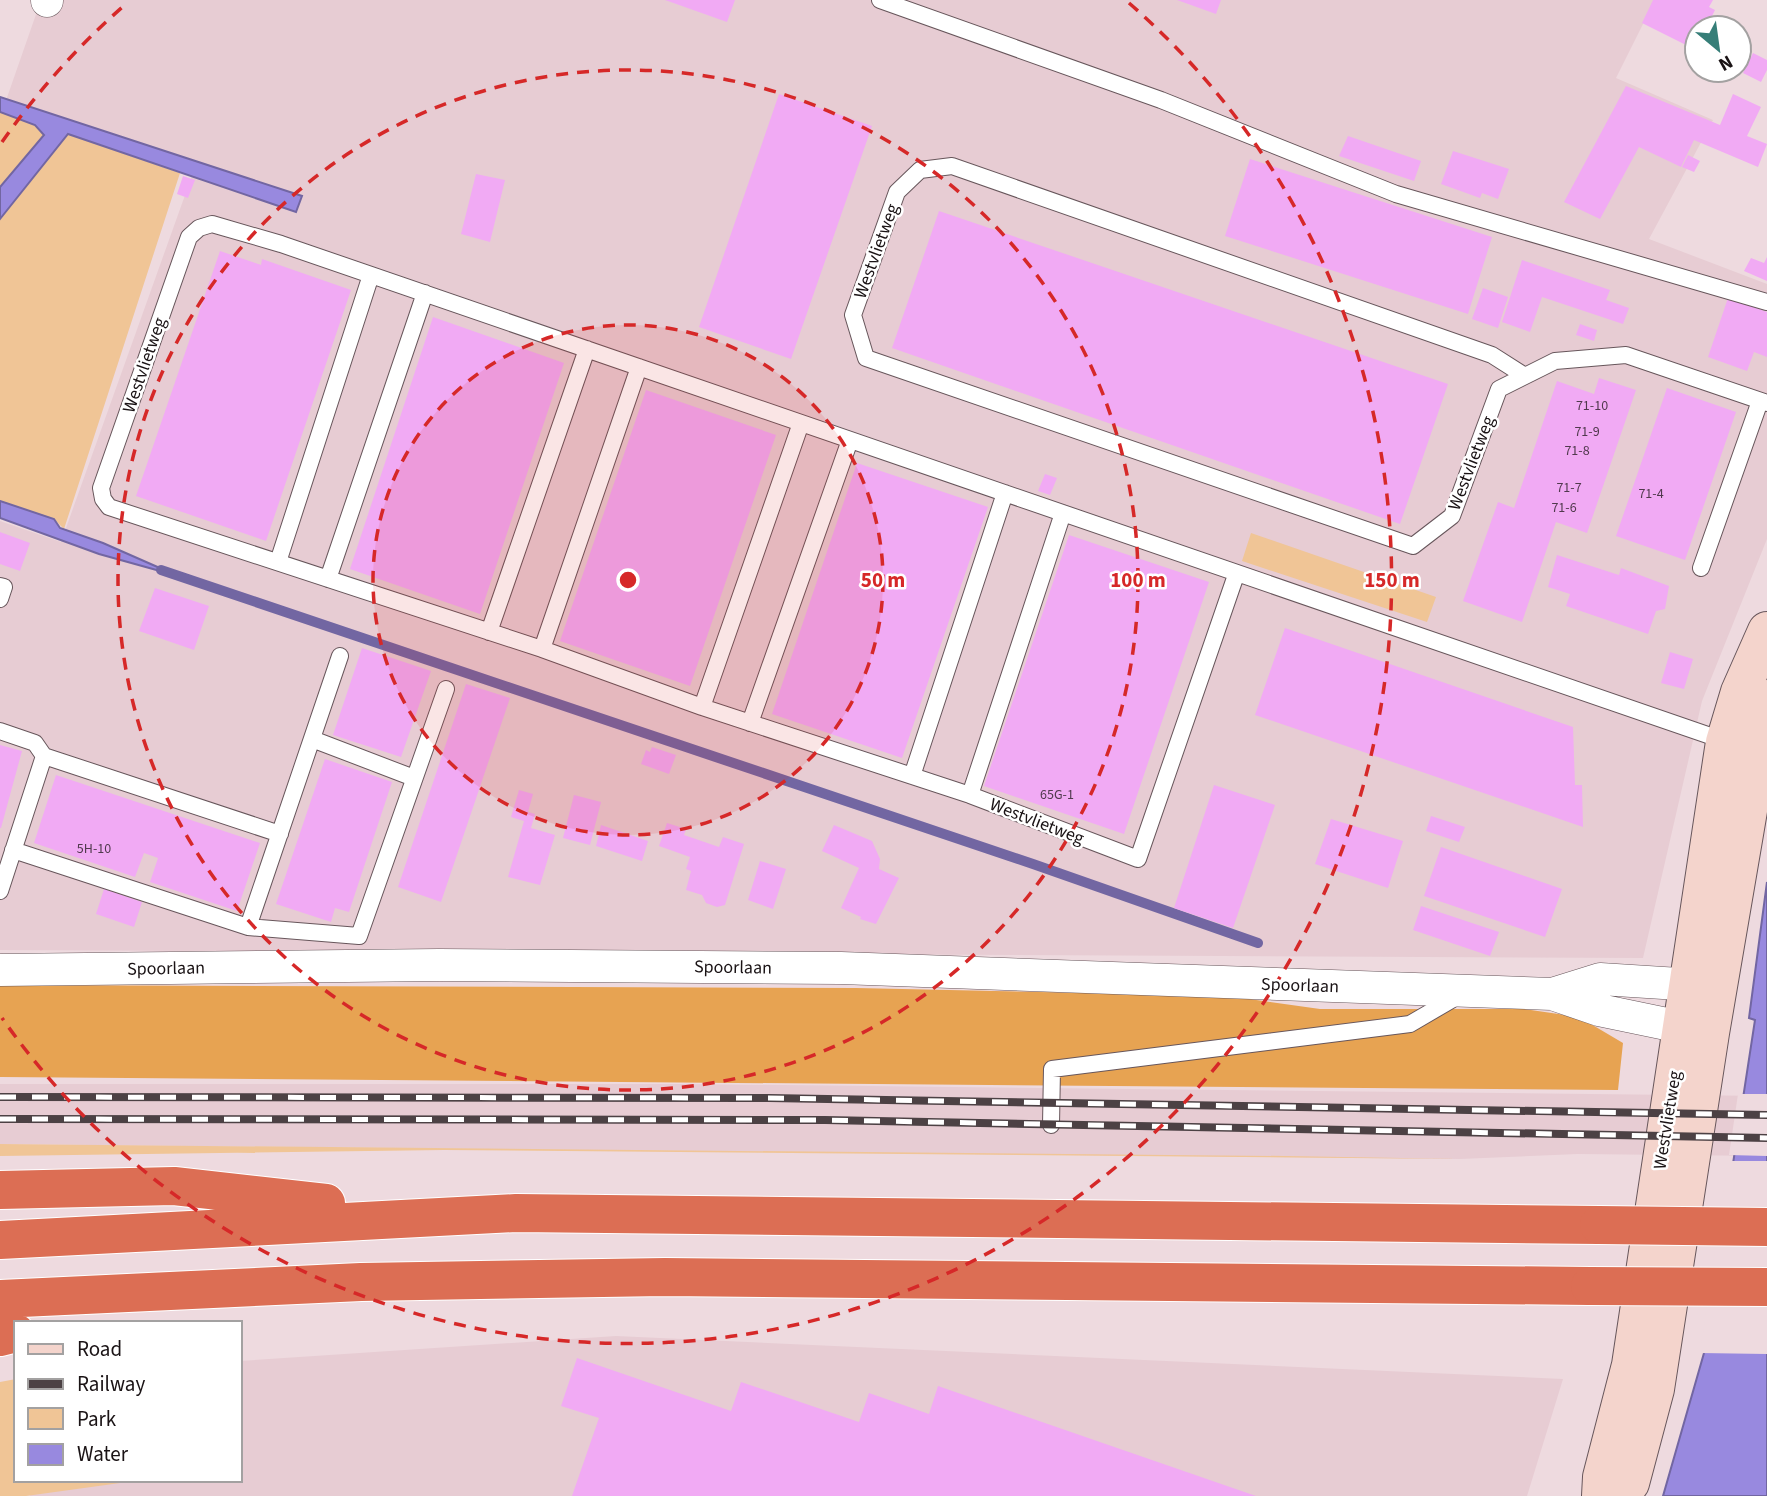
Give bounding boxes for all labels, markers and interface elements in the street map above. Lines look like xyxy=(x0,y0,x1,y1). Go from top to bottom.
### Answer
north arrow xyxy=(1683,14,1753,84)
text: N xyxy=(1713,48,1738,77)
street label: Westvlietweg xyxy=(848,200,905,302)
street label: Westvlietweg xyxy=(116,314,172,416)
house number: 71-10 xyxy=(1576,396,1608,416)
street label: Westvlietweg xyxy=(1442,412,1501,514)
house number: 71-9 xyxy=(1574,422,1600,442)
house number: 71-8 xyxy=(1564,441,1590,461)
house number: 71-7 xyxy=(1556,478,1582,498)
house number: 71-4 xyxy=(1638,484,1664,504)
house number: 71-6 xyxy=(1551,498,1577,518)
text: 50 m xyxy=(861,565,905,595)
text: 100 m xyxy=(1110,565,1166,595)
text: 150 m xyxy=(1364,565,1420,595)
centre of rings xyxy=(616,568,640,592)
house number: 65G-1 xyxy=(1040,785,1074,805)
street label: Westvlietweg xyxy=(986,792,1088,851)
house number: 5H-10 xyxy=(77,839,111,859)
street label: Spoorlaan xyxy=(694,954,772,981)
street label: Spoorlaan xyxy=(127,955,205,982)
street label: Spoorlaan xyxy=(1261,972,1339,999)
street label: Westvlietweg xyxy=(1647,1069,1688,1171)
legend xyxy=(14,1321,242,1482)
text: Road xyxy=(77,1334,122,1364)
text: Railway xyxy=(77,1369,145,1399)
text: Park xyxy=(77,1404,117,1434)
text: Water xyxy=(77,1439,129,1469)

